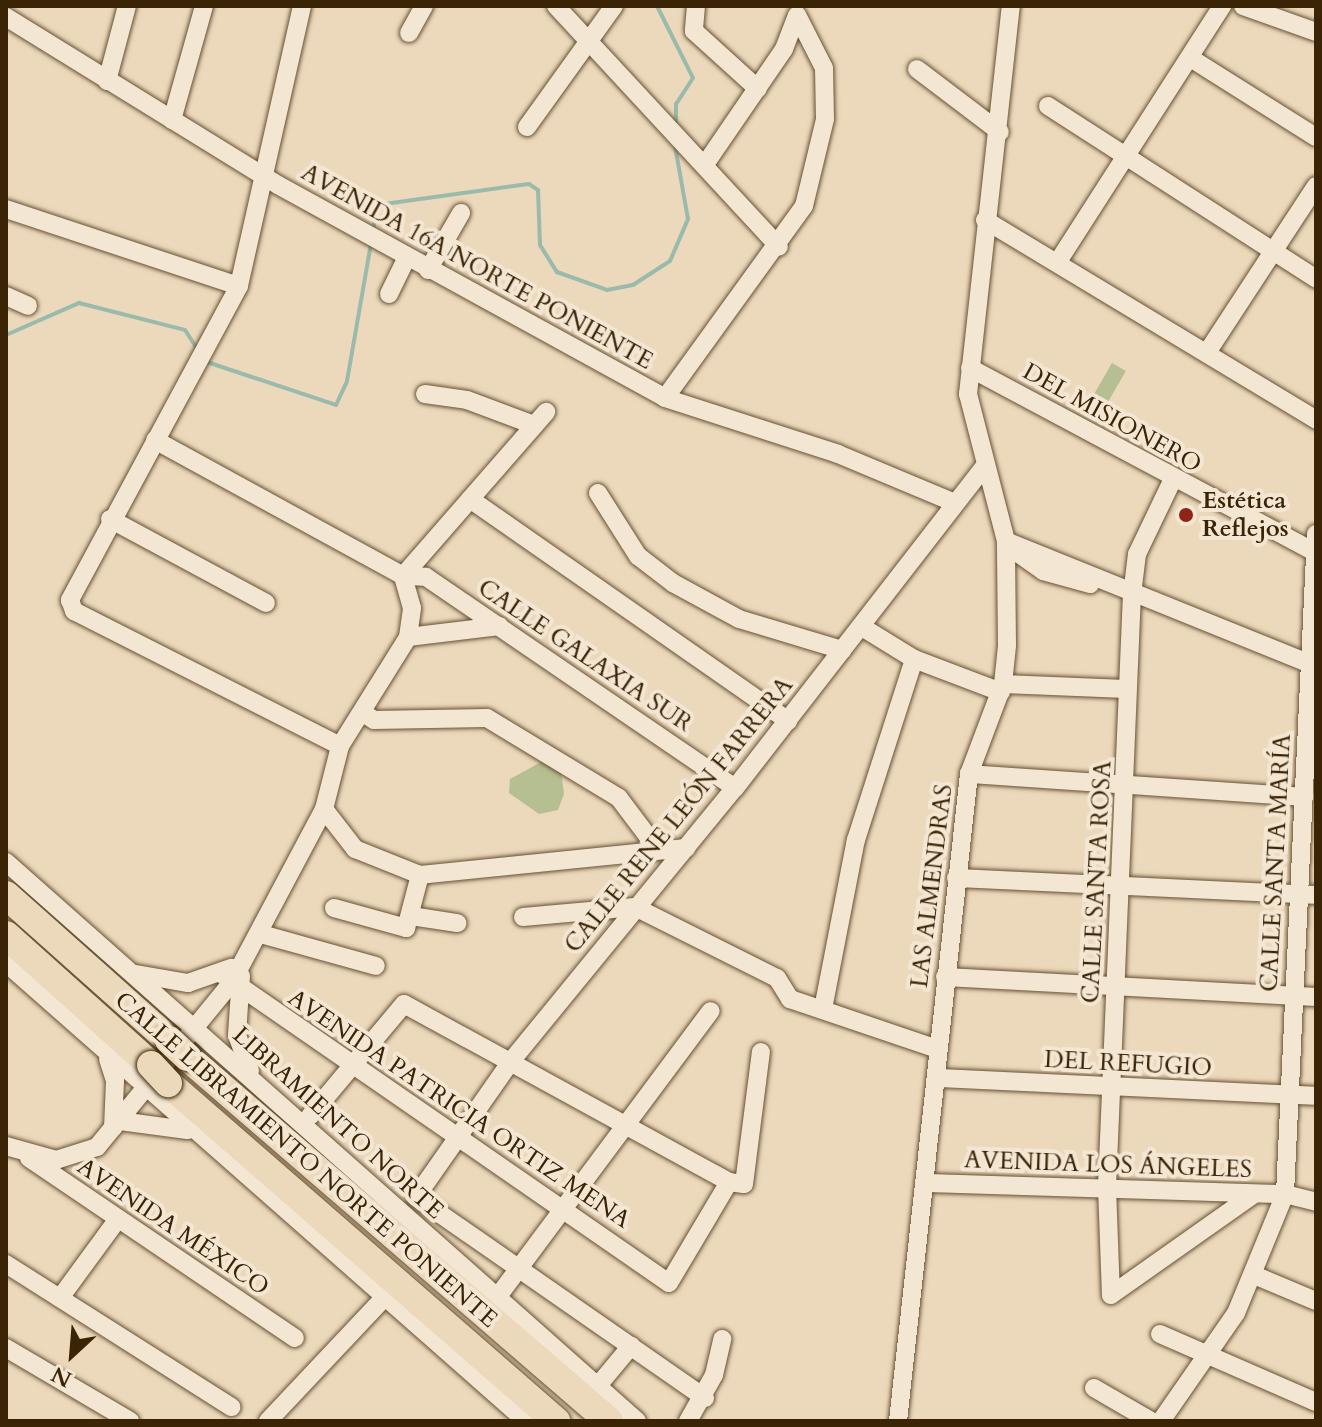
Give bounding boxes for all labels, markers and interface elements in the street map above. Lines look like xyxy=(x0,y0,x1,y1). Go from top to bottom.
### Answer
street label: AVENIDA 16A NORTE PONIENTE xyxy=(296,158,658,376)
street label: DEL MISIONERO xyxy=(1018,357,1206,479)
place label: Estética Reflejos xyxy=(1202,487,1289,543)
marker: Estética Reflejos xyxy=(1177,506,1195,524)
street label: CALLE GALAXIA SUR xyxy=(472,574,698,738)
street label: CALLE RENE LEÓN FARRERA xyxy=(559,671,799,959)
street label: CALLE SANTA MARÍA xyxy=(1255,733,1297,993)
street label: CALLE SANTA ROSA xyxy=(1076,760,1118,1004)
street label: LAS ALMENDRAS xyxy=(905,783,959,989)
street label: AVENIDA PATRICIA ORTIZ MENA xyxy=(282,983,636,1235)
street label: CALLE LIBRAMIENTO NORTE PONIENTE xyxy=(109,986,503,1334)
street label: LIBRAMIENTO NORTE xyxy=(227,1021,449,1225)
street label: DEL REFUGIO xyxy=(1043,1045,1213,1083)
street label: AVENIDA LOS ÁNGELES xyxy=(964,1146,1252,1184)
street label: AVENIDA MÉXICO xyxy=(72,1152,274,1302)
north arrow xyxy=(32,1315,112,1395)
text: N xyxy=(46,1359,77,1394)

